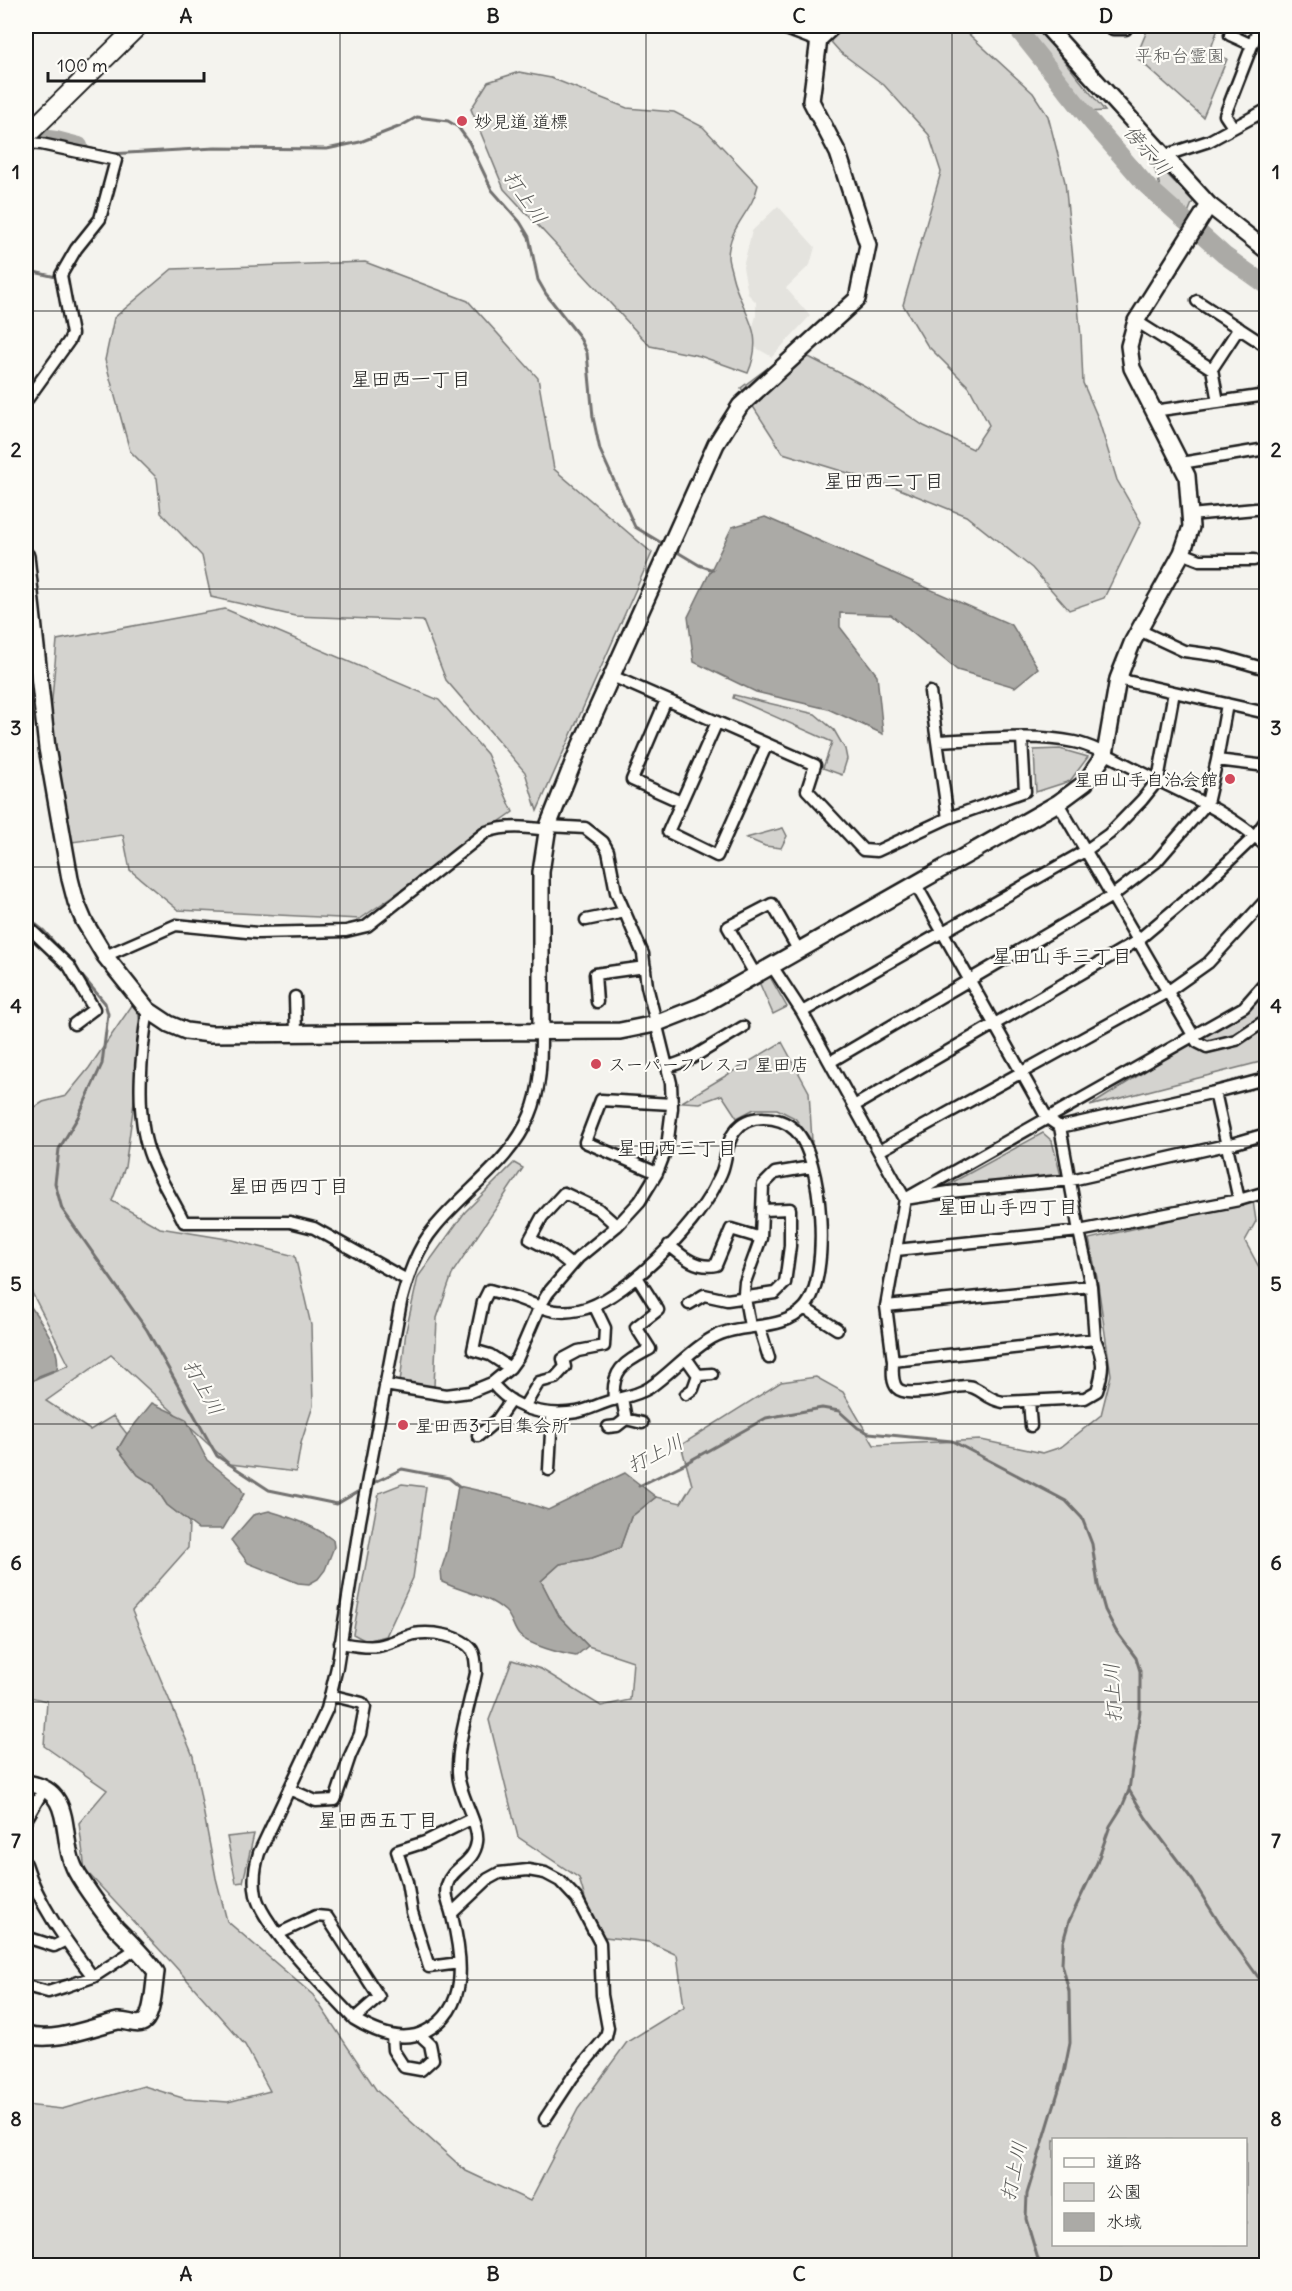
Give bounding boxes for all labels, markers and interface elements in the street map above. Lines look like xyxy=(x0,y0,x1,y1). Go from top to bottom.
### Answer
text: A xyxy=(180,3,193,28)
text: B xyxy=(486,3,500,28)
text: C xyxy=(792,3,806,28)
text: D xyxy=(1099,3,1113,28)
park label: 平和台霊園 xyxy=(1135,44,1225,67)
scale bar xyxy=(48,45,204,83)
text: 100 m xyxy=(57,54,108,77)
place label: 妙見道 道標 xyxy=(474,110,568,133)
marker: 妙見道 道標 xyxy=(455,114,469,128)
water label: 傍示川 xyxy=(1119,119,1177,181)
text: 1 xyxy=(12,159,20,184)
text: 1 xyxy=(1272,159,1280,184)
water label: 打上川 xyxy=(499,165,553,229)
district label: 星田西一丁目 xyxy=(351,366,471,391)
text: 2 xyxy=(11,437,22,462)
text: 2 xyxy=(1271,437,1282,462)
district label: 星田西二丁目 xyxy=(824,468,944,493)
text: 3 xyxy=(10,715,22,740)
text: 3 xyxy=(1270,715,1282,740)
place label: 星田山手自治会館 xyxy=(1074,768,1218,791)
marker: 星田山手自治会館 xyxy=(1223,772,1237,786)
district label: 星田山手三丁目 xyxy=(992,943,1132,968)
text: 4 xyxy=(10,993,22,1018)
text: 4 xyxy=(1270,993,1282,1018)
place label: スーパーフレスコ 星田店 xyxy=(608,1053,809,1076)
marker: スーパーフレスコ 星田店 xyxy=(589,1057,603,1071)
district label: 星田西三丁目 xyxy=(617,1135,737,1160)
district label: 星田西四丁目 xyxy=(229,1173,349,1198)
district label: 星田山手四丁目 xyxy=(938,1194,1078,1219)
text: 5 xyxy=(10,1271,22,1296)
text: 5 xyxy=(1270,1271,1282,1296)
water label: 打上川 xyxy=(179,1355,229,1419)
place label: 星田西3丁目集会所 xyxy=(415,1414,569,1437)
marker: 星田西3丁目集会所 xyxy=(396,1418,410,1432)
water label: 打上川 xyxy=(623,1428,687,1478)
text: 6 xyxy=(10,1550,22,1575)
text: 6 xyxy=(1270,1550,1282,1575)
water label: 打上川 xyxy=(1098,1662,1126,1724)
district label: 星田西五丁目 xyxy=(318,1807,438,1832)
text: 7 xyxy=(11,1828,21,1853)
text: 7 xyxy=(1271,1828,1281,1853)
text: 8 xyxy=(10,2106,22,2131)
text: 8 xyxy=(1270,2106,1282,2131)
legend xyxy=(1052,2138,1247,2246)
water label: 打上川 xyxy=(995,2139,1031,2203)
text: 道路 xyxy=(1106,2150,1142,2173)
text: 公園 xyxy=(1106,2180,1142,2203)
text: 水域 xyxy=(1106,2210,1142,2233)
text: A xyxy=(180,2261,193,2286)
text: B xyxy=(486,2261,500,2286)
text: C xyxy=(792,2261,806,2286)
text: D xyxy=(1099,2261,1113,2286)

